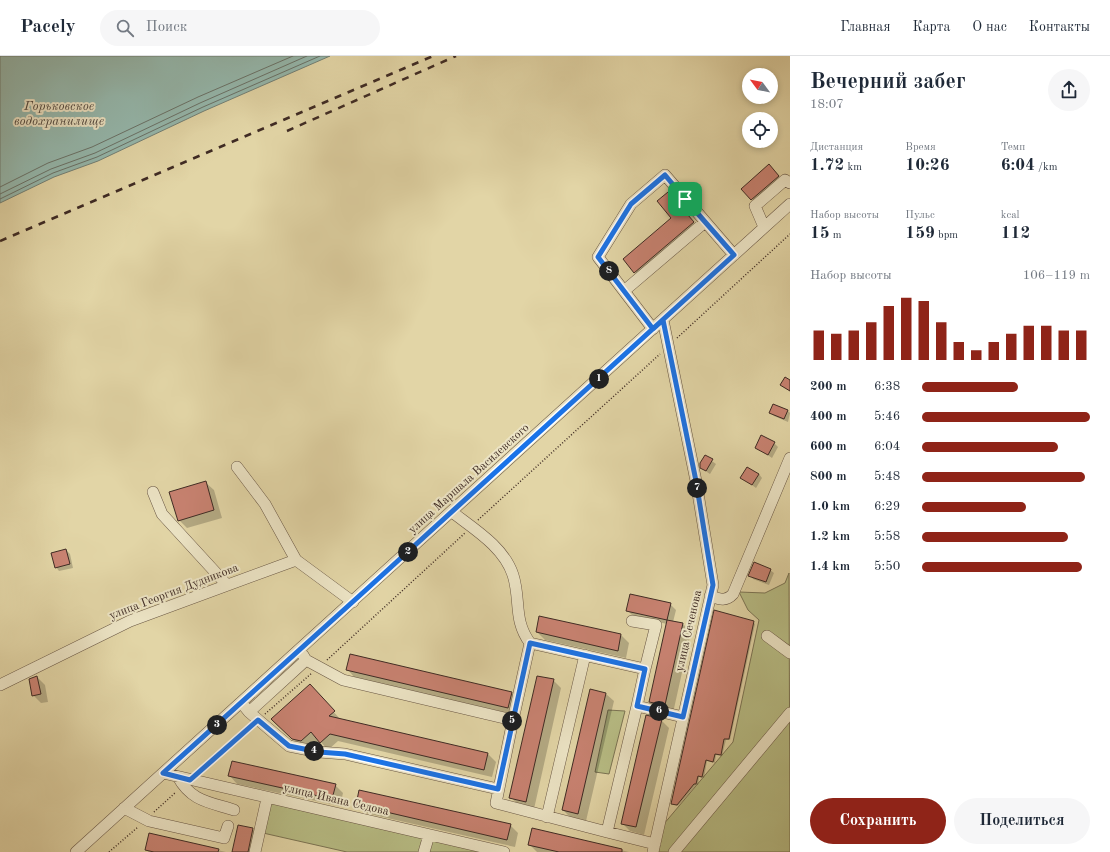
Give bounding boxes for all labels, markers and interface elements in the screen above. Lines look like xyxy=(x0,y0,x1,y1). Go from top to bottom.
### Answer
search box xyxy=(100,10,380,46)
icon: search xyxy=(114,17,136,39)
text: Pacely xyxy=(20,18,76,37)
text: Поиск xyxy=(146,20,187,35)
text: Главная xyxy=(840,20,890,34)
text: Карта xyxy=(912,20,950,34)
text: О нас xyxy=(972,20,1007,34)
text: Контакты xyxy=(1029,20,1090,34)
north arrow xyxy=(742,68,778,104)
map controls xyxy=(742,68,778,148)
button: share xyxy=(1048,69,1090,111)
text: Вечерний забег xyxy=(810,71,966,93)
text: 18:07 xyxy=(810,98,844,111)
water label: Горьковское водохранилище xyxy=(14,100,104,128)
button: locate xyxy=(742,112,778,148)
text: Дистанция xyxy=(810,142,863,153)
text: Время xyxy=(905,142,936,153)
text: Темп xyxy=(1001,142,1025,153)
text: 1.72 xyxy=(810,157,844,174)
text: 10:26 xyxy=(905,157,950,174)
text: 6:04 xyxy=(1001,157,1035,174)
text: km xyxy=(844,162,862,173)
text: /km xyxy=(1035,162,1057,173)
pin xyxy=(668,182,702,216)
icon: arrive xyxy=(674,188,696,210)
text: Набор высоты xyxy=(810,210,879,221)
text: Пульс xyxy=(905,210,935,221)
text: kcal xyxy=(1001,210,1020,221)
text: 15 xyxy=(810,225,830,242)
text: 159 xyxy=(905,225,935,242)
text: 112 xyxy=(1001,225,1030,242)
text: m xyxy=(830,230,842,241)
text: bpm xyxy=(935,230,958,241)
pin: 8 xyxy=(599,261,619,281)
text: 8 xyxy=(606,265,612,276)
text: Набор высоты xyxy=(810,269,892,282)
text: 106–119 m xyxy=(1023,269,1090,282)
pin: 1 xyxy=(589,369,609,389)
text: 1 xyxy=(596,373,602,384)
text: 200 m xyxy=(810,380,847,393)
text: 6:38 xyxy=(874,380,900,393)
text: 400 m xyxy=(810,410,847,423)
text: 5:46 xyxy=(874,410,900,423)
street label: улица Маршала Василевского xyxy=(406,422,532,536)
text: 600 m xyxy=(810,440,847,453)
text: 6:04 xyxy=(874,440,900,453)
text: 800 m xyxy=(810,470,847,483)
text: 5:48 xyxy=(874,470,900,483)
pin: 7 xyxy=(687,478,707,498)
text: 7 xyxy=(694,482,700,493)
text: 1.0 km xyxy=(810,500,850,513)
text: 6:29 xyxy=(874,500,900,513)
text: 1.2 km xyxy=(810,530,850,543)
text: 5:58 xyxy=(874,530,900,543)
pin: 2 xyxy=(398,542,418,562)
text: 2 xyxy=(405,546,411,557)
text: 1.4 km xyxy=(810,560,850,573)
text: 5:50 xyxy=(874,560,900,573)
street label: улица Георгия Дудникова xyxy=(108,562,240,622)
street label: улица Сеченова xyxy=(674,589,704,673)
pin: 6 xyxy=(649,701,669,721)
text: 6 xyxy=(656,705,662,716)
pin: 5 xyxy=(502,711,522,731)
pin: 3 xyxy=(207,715,227,735)
text: 5 xyxy=(509,715,515,726)
text: 3 xyxy=(214,719,220,730)
pin: 4 xyxy=(304,741,324,761)
text: 4 xyxy=(311,745,317,756)
street label: улица Ивана Седова xyxy=(282,782,390,818)
button: Сохранить xyxy=(810,798,946,844)
button: Поделиться xyxy=(954,798,1090,844)

